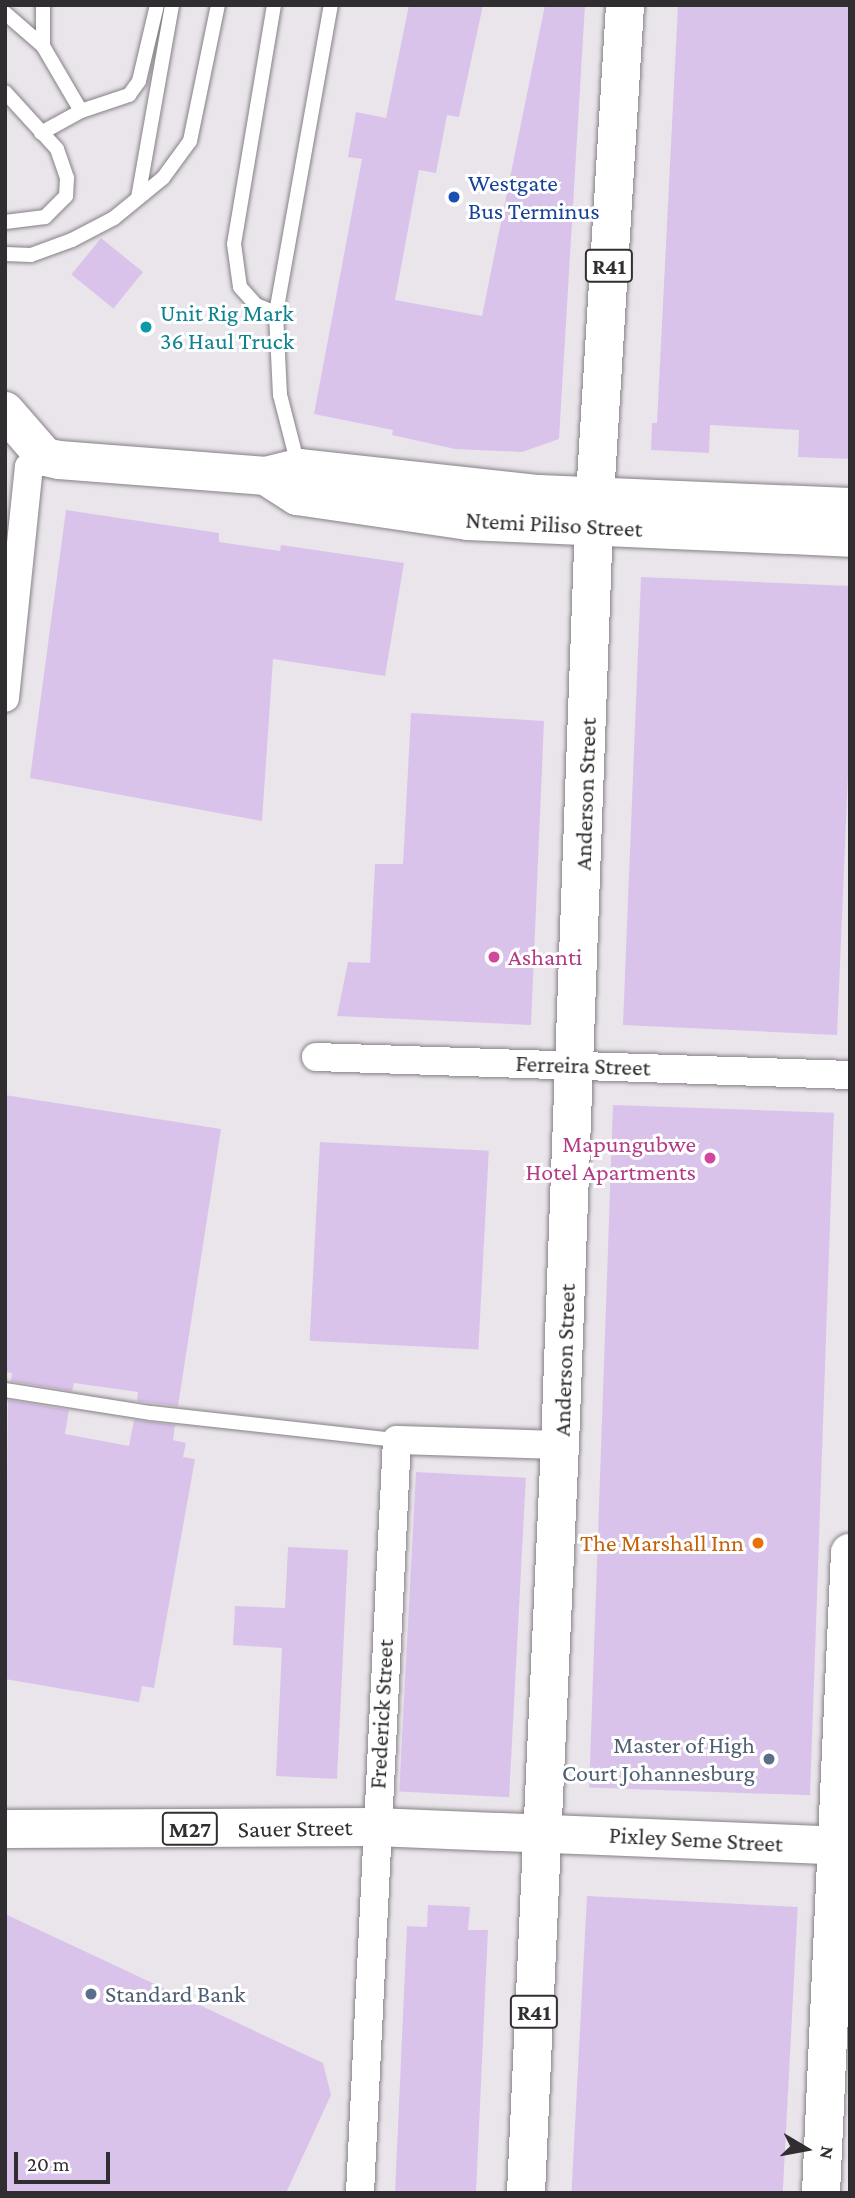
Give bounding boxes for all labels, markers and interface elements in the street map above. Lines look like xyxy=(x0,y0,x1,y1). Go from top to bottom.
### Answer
place label: Westgate Bus Terminus xyxy=(468,169,600,225)
marker: Westgate Bus Terminus xyxy=(446,189,462,205)
road number: R41 xyxy=(584,246,634,286)
place label: Unit Rig Mark 36 Haul Truck xyxy=(160,299,294,355)
marker: Unit Rig Mark 36 Haul Truck xyxy=(138,319,154,335)
street label: Ntemi Piliso Street xyxy=(465,505,643,543)
street label: Anderson Street xyxy=(568,717,602,871)
place label: Ashanti xyxy=(508,943,582,971)
marker: Ashanti xyxy=(486,949,502,965)
street label: Ferreira Street xyxy=(515,1048,651,1082)
place label: Mapungubwe Hotel Apartments xyxy=(526,1130,696,1186)
marker: Mapungubwe Hotel Apartments xyxy=(702,1150,718,1166)
street label: Anderson Street xyxy=(547,1283,581,1437)
place label: The Marshall Inn xyxy=(580,1529,744,1557)
marker: The Marshall Inn xyxy=(750,1535,766,1551)
street label: Frederick Street xyxy=(363,1638,399,1790)
place label: Master of High Court Johannesburg xyxy=(562,1731,755,1787)
marker: Master of High Court Johannesburg xyxy=(761,1751,777,1767)
road number: M27 xyxy=(160,1810,220,1848)
street label: Sauer Street xyxy=(237,1813,353,1843)
street label: Pixley Seme Street xyxy=(608,1820,784,1858)
place label: Standard Bank xyxy=(105,1980,246,2008)
marker: Standard Bank xyxy=(83,1986,99,2002)
road number: R41 xyxy=(510,1993,558,2032)
north arrow xyxy=(771,2114,841,2184)
scale bar xyxy=(18,2138,114,2182)
text: N xyxy=(816,2145,839,2161)
text: 20 m xyxy=(27,2152,70,2176)

